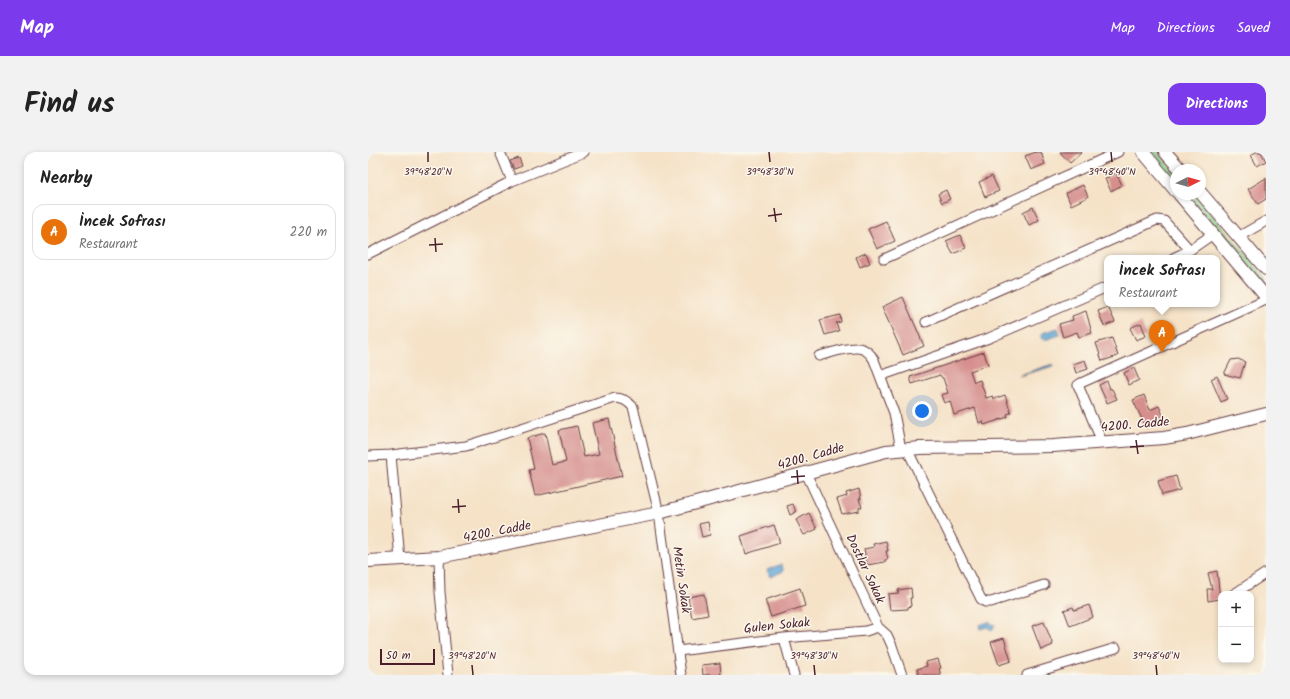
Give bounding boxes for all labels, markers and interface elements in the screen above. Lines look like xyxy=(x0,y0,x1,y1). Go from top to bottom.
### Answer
text: Map xyxy=(20,13,54,43)
text: Map xyxy=(1110,17,1135,39)
text: Directions xyxy=(1157,17,1215,39)
text: Saved xyxy=(1237,17,1270,39)
text: Find us xyxy=(24,82,115,127)
button: Directions xyxy=(1168,83,1266,125)
text: 39°48'20"N xyxy=(404,164,452,180)
text: 39°48'30"N xyxy=(746,164,794,180)
text: 39°48'40"N xyxy=(1088,164,1136,180)
north arrow xyxy=(1170,164,1206,200)
text: Nearby xyxy=(40,165,92,192)
text: İncek Sofrası xyxy=(79,210,165,234)
text: A xyxy=(50,222,58,243)
text: 220 m xyxy=(290,222,327,243)
text: Restaurant xyxy=(79,234,138,255)
popup xyxy=(1104,255,1220,307)
text: İncek Sofrası xyxy=(1119,259,1205,283)
text: Restaurant xyxy=(1119,283,1178,304)
pin: A xyxy=(1149,320,1175,353)
your location xyxy=(912,401,932,421)
street label: 4200. Cadde xyxy=(1100,412,1170,438)
street label: 4200. Cadde xyxy=(775,437,847,477)
street label: 4200. Cadde xyxy=(461,515,533,549)
street label: Dostlar Sokak xyxy=(840,531,891,608)
street label: Metin Sokak xyxy=(666,545,696,616)
map controls xyxy=(1218,591,1254,663)
button: + xyxy=(1218,591,1254,627)
street label: Gulen Sokak xyxy=(743,612,812,640)
button: − xyxy=(1218,627,1254,663)
scale bar xyxy=(380,647,435,666)
text: 50 m xyxy=(386,647,411,665)
text: 39°48'20"N xyxy=(448,648,496,664)
text: 39°48'30"N xyxy=(790,648,838,664)
text: 39°48'40"N xyxy=(1132,648,1180,664)

